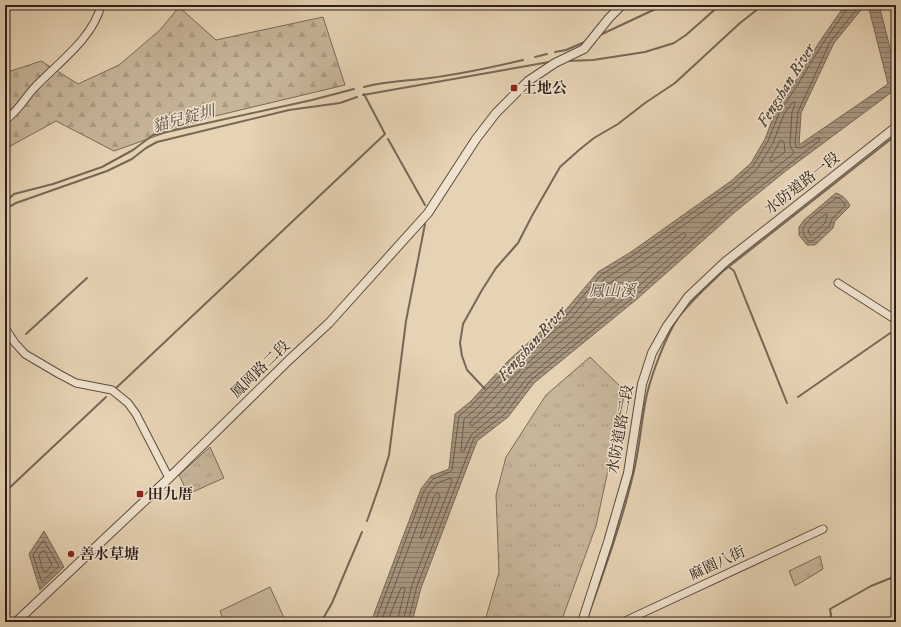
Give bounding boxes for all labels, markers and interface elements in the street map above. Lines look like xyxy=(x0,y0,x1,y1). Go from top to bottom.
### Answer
water label: Fengshan River xyxy=(752,39,820,131)
place label: 土地公 xyxy=(522,79,567,98)
marker: 土地公 xyxy=(509,83,519,93)
water label: 貓兒錠圳 xyxy=(150,100,220,137)
street label: 水防道路一段 xyxy=(761,148,844,219)
water label: 鳳山溪 xyxy=(588,281,638,301)
water label: Fengshan River xyxy=(493,301,572,385)
street label: 鳳岡路二段 xyxy=(227,336,294,402)
street label: 水防道路二段 xyxy=(603,383,638,475)
place label: 田九厝 xyxy=(148,485,193,504)
marker: 田九厝 xyxy=(135,489,145,499)
street label: 麻園八街 xyxy=(686,542,748,585)
place label: 善水草塘 xyxy=(79,545,139,564)
marker: 善水草塘 xyxy=(66,549,76,559)

